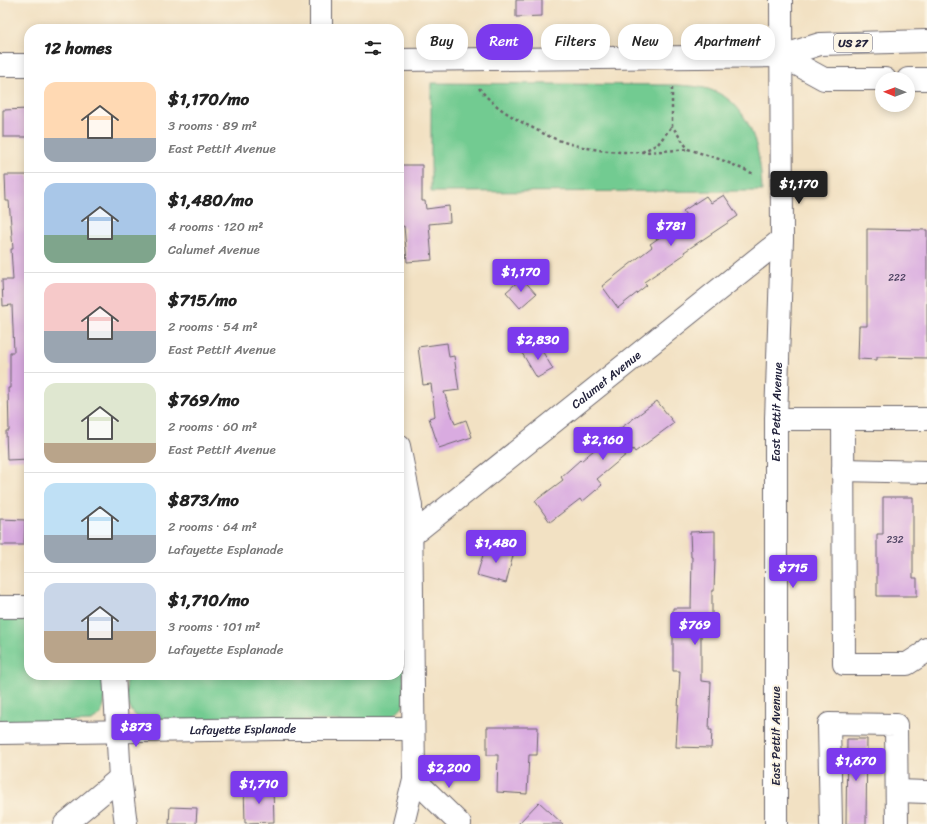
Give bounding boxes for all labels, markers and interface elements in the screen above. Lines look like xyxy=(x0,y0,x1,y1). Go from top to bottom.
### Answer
chip: Buy xyxy=(416,24,468,60)
chip: Rent xyxy=(476,24,533,60)
chip: Filters xyxy=(541,24,610,60)
chip: New xyxy=(618,24,673,60)
chip: Apartment xyxy=(681,24,775,60)
text: 12 homes xyxy=(44,33,112,63)
road number: US 27 xyxy=(834,34,872,52)
icon: filters xyxy=(362,37,384,59)
north arrow xyxy=(875,72,915,112)
map controls xyxy=(875,72,915,112)
text: $1,170/mo xyxy=(168,84,249,114)
icon: home xyxy=(76,98,124,146)
text: 3 rooms · 89 m² xyxy=(168,114,257,137)
text: East Pettit Avenue xyxy=(168,137,276,160)
pin: $1,170 xyxy=(766,171,832,205)
text: $1,170 xyxy=(779,172,819,195)
text: $1,480/mo xyxy=(168,185,253,215)
icon: home xyxy=(76,199,124,247)
pin: $781 xyxy=(647,213,695,247)
text: $781 xyxy=(656,214,686,237)
text: 4 rooms · 120 m² xyxy=(168,215,263,238)
text: Calumet Avenue xyxy=(168,238,260,261)
pin: $1,170 xyxy=(488,259,554,293)
text: $1,170 xyxy=(501,260,541,283)
house number: 222 xyxy=(888,269,906,287)
text: $715/mo xyxy=(168,285,237,315)
icon: home xyxy=(76,299,124,347)
text: 2 rooms · 54 m² xyxy=(168,315,258,338)
pin: $2,830 xyxy=(505,327,571,361)
text: $2,830 xyxy=(517,328,559,351)
text: East Pettit Avenue xyxy=(168,338,276,361)
street label: Calumet Avenue xyxy=(566,345,646,415)
street label: East Pettit Avenue xyxy=(765,362,789,462)
text: $769/mo xyxy=(168,385,239,415)
icon: home xyxy=(76,399,124,447)
text: 2 rooms · 60 m² xyxy=(168,415,257,438)
pin: $2,160 xyxy=(570,427,636,461)
text: $2,160 xyxy=(583,428,623,451)
text: East Pettit Avenue xyxy=(168,438,276,461)
text: $873/mo xyxy=(168,485,239,515)
icon: home xyxy=(76,499,124,547)
text: 2 rooms · 64 m² xyxy=(168,515,257,538)
pin: $1,480 xyxy=(463,530,529,564)
text: $1,480 xyxy=(475,531,517,554)
house number: 232 xyxy=(886,531,904,549)
text: Lafayette Esplanade xyxy=(168,538,283,561)
pin: $715 xyxy=(769,555,817,589)
text: $715 xyxy=(778,556,808,579)
text: $1,710/mo xyxy=(168,585,249,615)
icon: home xyxy=(76,599,124,647)
pin: $769 xyxy=(671,612,719,646)
text: $769 xyxy=(679,613,711,636)
text: 3 rooms · 101 m² xyxy=(168,615,260,638)
text: Lafayette Esplanade xyxy=(168,638,283,661)
street label: East Pettit Avenue xyxy=(765,686,787,786)
pin: $873 xyxy=(112,714,160,748)
text: $873 xyxy=(120,715,152,738)
street label: Lafayette Esplanade xyxy=(189,718,296,741)
pin: $1,670 xyxy=(823,748,889,782)
text: $1,670 xyxy=(836,749,876,772)
pin: $2,200 xyxy=(416,755,482,789)
text: $2,200 xyxy=(427,756,471,779)
pin: $1,710 xyxy=(226,771,292,805)
text: $1,710 xyxy=(239,772,279,795)

